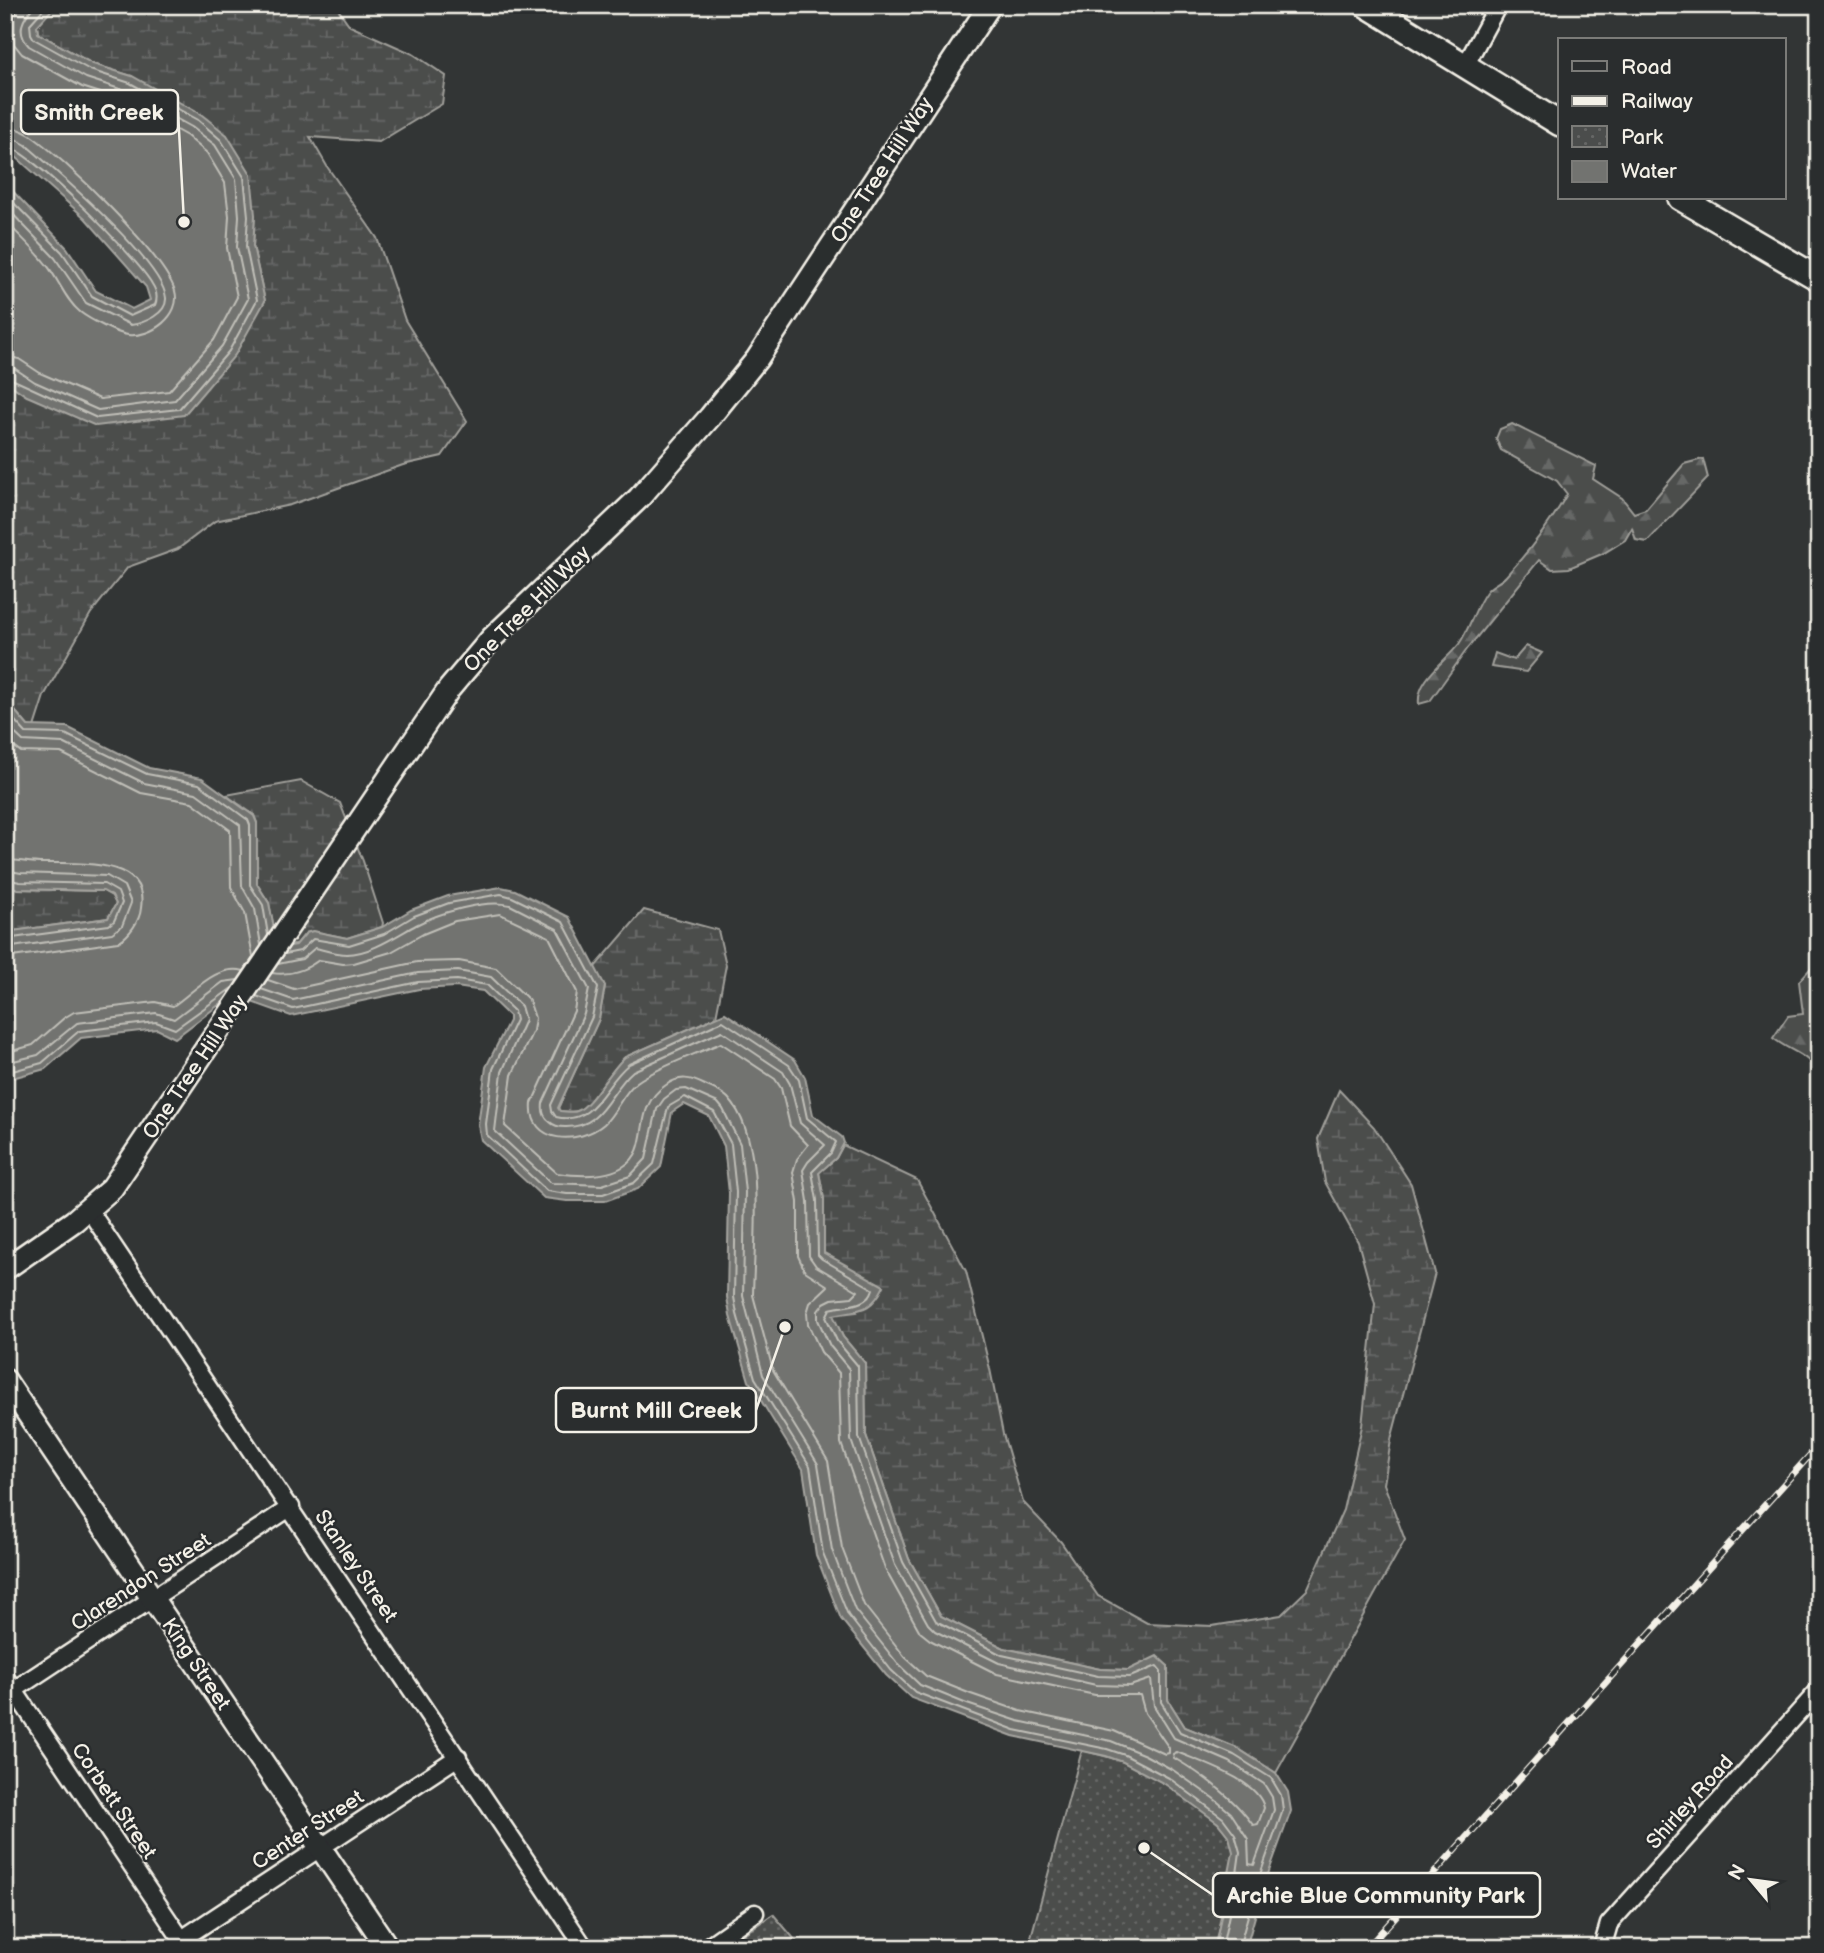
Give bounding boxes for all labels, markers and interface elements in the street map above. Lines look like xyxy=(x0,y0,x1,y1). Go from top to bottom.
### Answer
legend xyxy=(1558,38,1786,200)
text: Road xyxy=(1621,55,1672,80)
text: Railway xyxy=(1621,89,1693,114)
callout: Smith Creek xyxy=(21,90,178,134)
street label: One Tree Hill Way xyxy=(826,92,939,247)
text: Smith Creek xyxy=(34,99,164,127)
text: Park xyxy=(1621,125,1664,150)
text: Water xyxy=(1621,159,1677,184)
street label: One Tree Hill Way xyxy=(459,540,596,677)
street label: One Tree Hill Way xyxy=(138,990,253,1144)
callout: Burnt Mill Creek xyxy=(556,1388,756,1432)
text: Burnt Mill Creek xyxy=(570,1397,742,1425)
street label: Stanley Street xyxy=(309,1505,403,1627)
street label: Clarendon Street xyxy=(66,1527,216,1636)
street label: King Street xyxy=(156,1613,236,1715)
street label: Corbett Street xyxy=(66,1738,162,1864)
street label: Shirley Road xyxy=(1641,1750,1739,1854)
street label: Center Street xyxy=(248,1784,369,1875)
north arrow xyxy=(1716,1844,1786,1914)
text: N xyxy=(1724,1861,1751,1884)
callout: Archie Blue Community Park xyxy=(1213,1873,1540,1917)
text: Archie Blue Community Park xyxy=(1226,1882,1525,1910)

